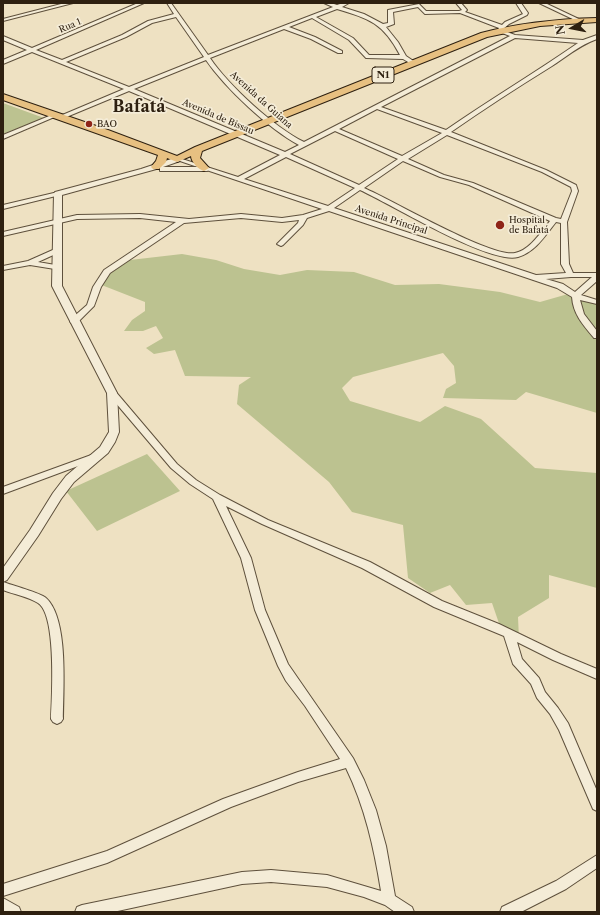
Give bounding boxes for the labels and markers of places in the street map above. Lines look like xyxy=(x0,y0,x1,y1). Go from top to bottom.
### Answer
marker: BAO xyxy=(84,119,94,129)
place label: BAO xyxy=(97,119,117,129)
place label: Hospital de Bafatá xyxy=(509,215,549,236)
marker: Hospital de Bafatá xyxy=(494,219,506,231)

